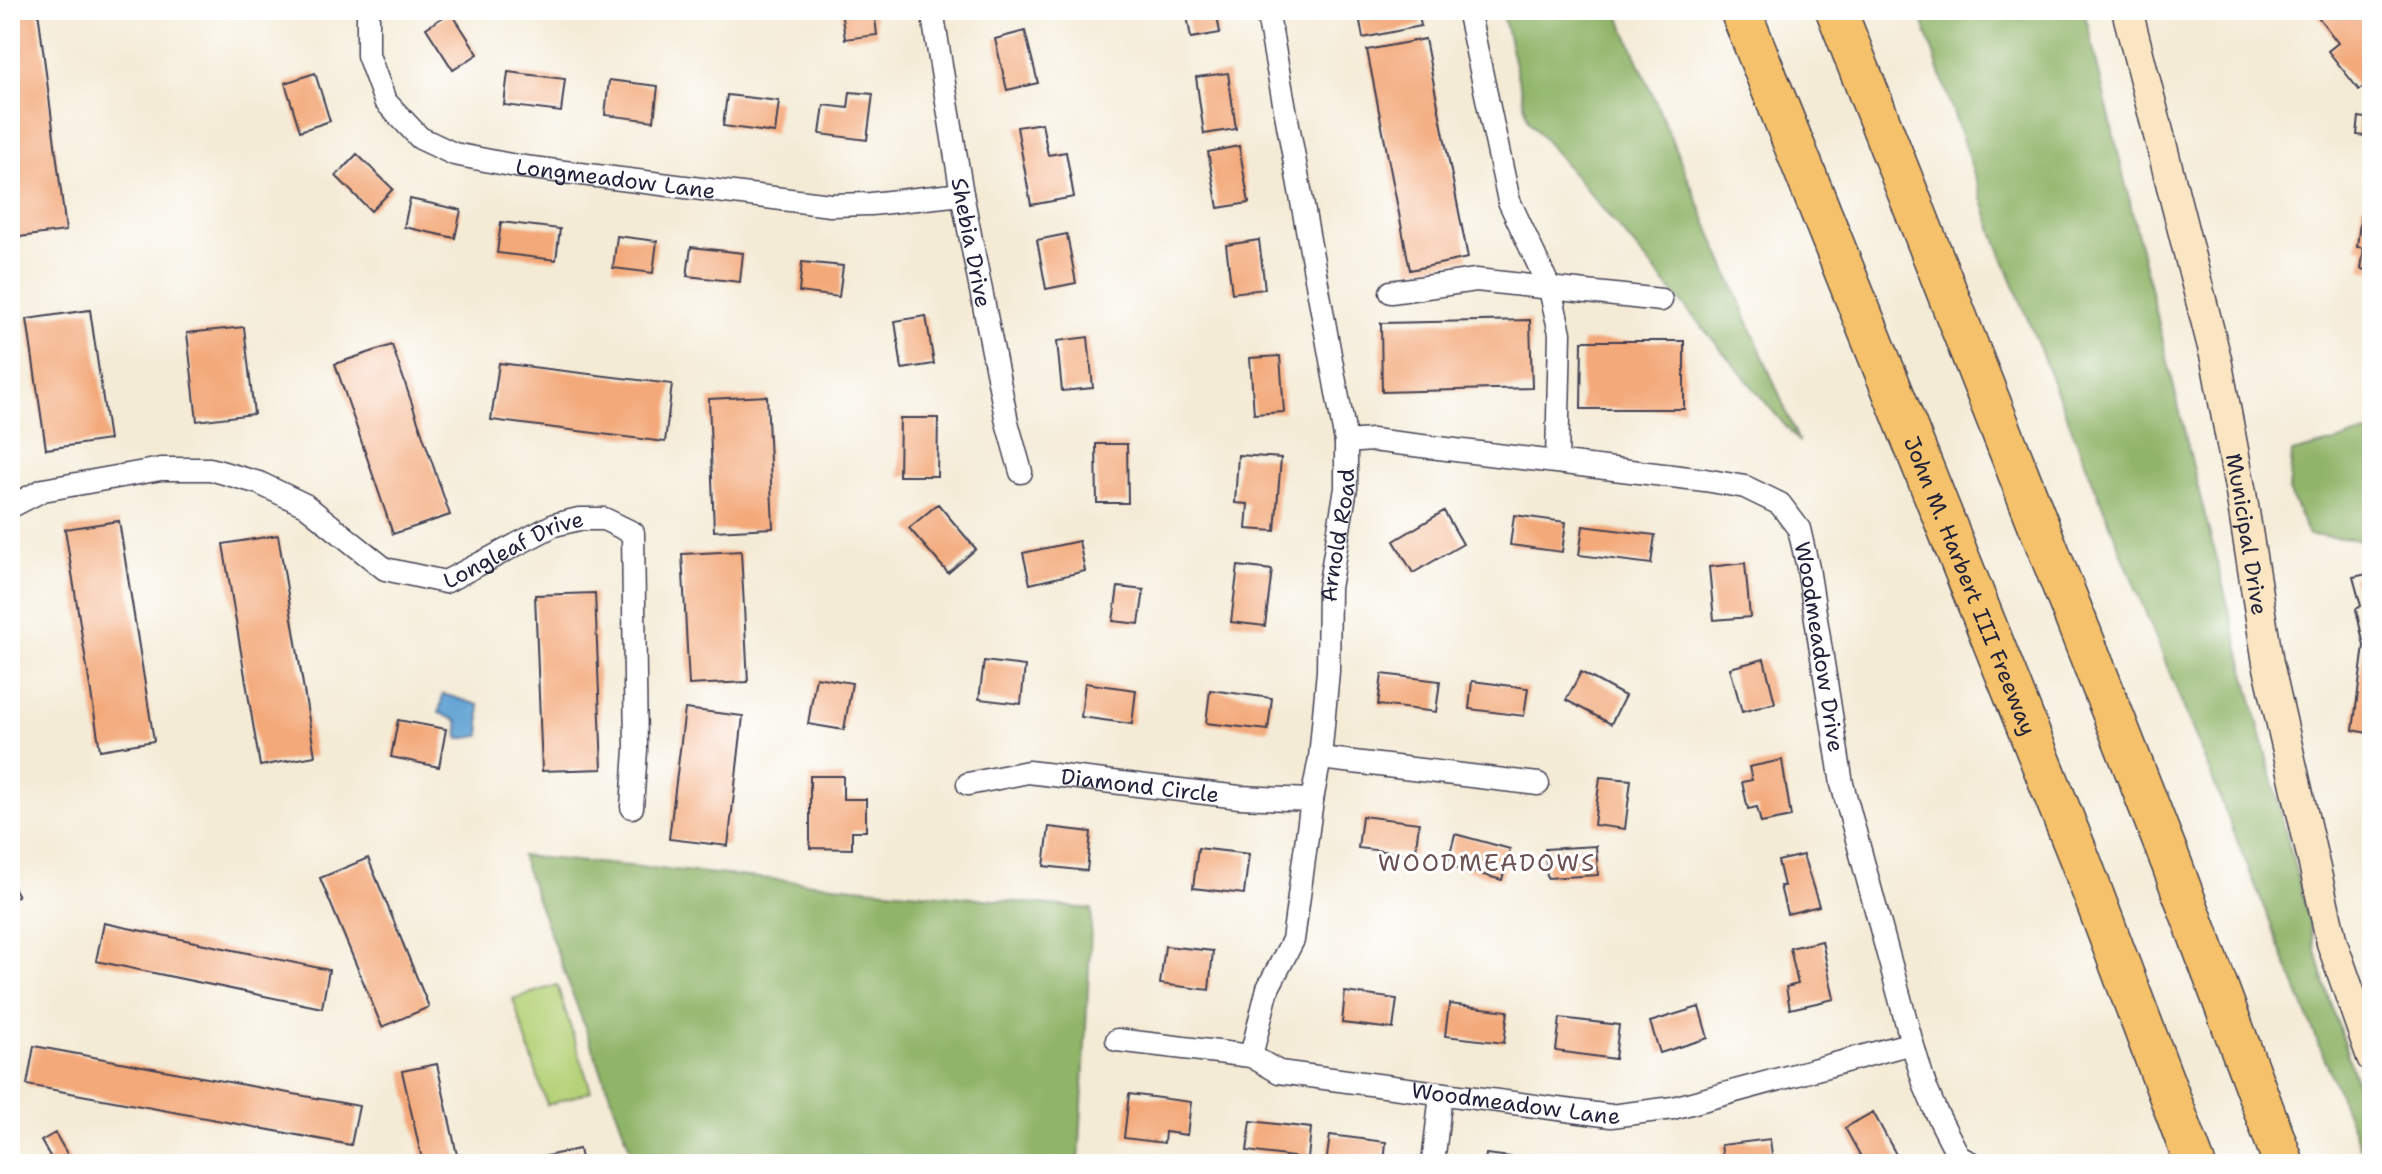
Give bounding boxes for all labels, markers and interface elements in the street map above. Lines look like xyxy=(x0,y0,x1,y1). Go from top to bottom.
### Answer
street label: Longmeadow Lane xyxy=(514,152,717,205)
street label: Shebia Drive xyxy=(945,176,999,310)
street label: John M. Harbert III Freeway xyxy=(1898,432,2043,739)
street label: Municipal Drive xyxy=(2219,451,2275,617)
street label: Arnold Road xyxy=(1314,468,1361,602)
street label: Longleaf Drive xyxy=(438,504,586,595)
street label: Woodmeadow Drive xyxy=(1788,539,1851,754)
street label: Diamond Circle xyxy=(1059,762,1221,809)
district label: WOODMEADOWS xyxy=(1378,847,1596,879)
street label: Woodmeadow Lane xyxy=(1410,1075,1622,1131)

